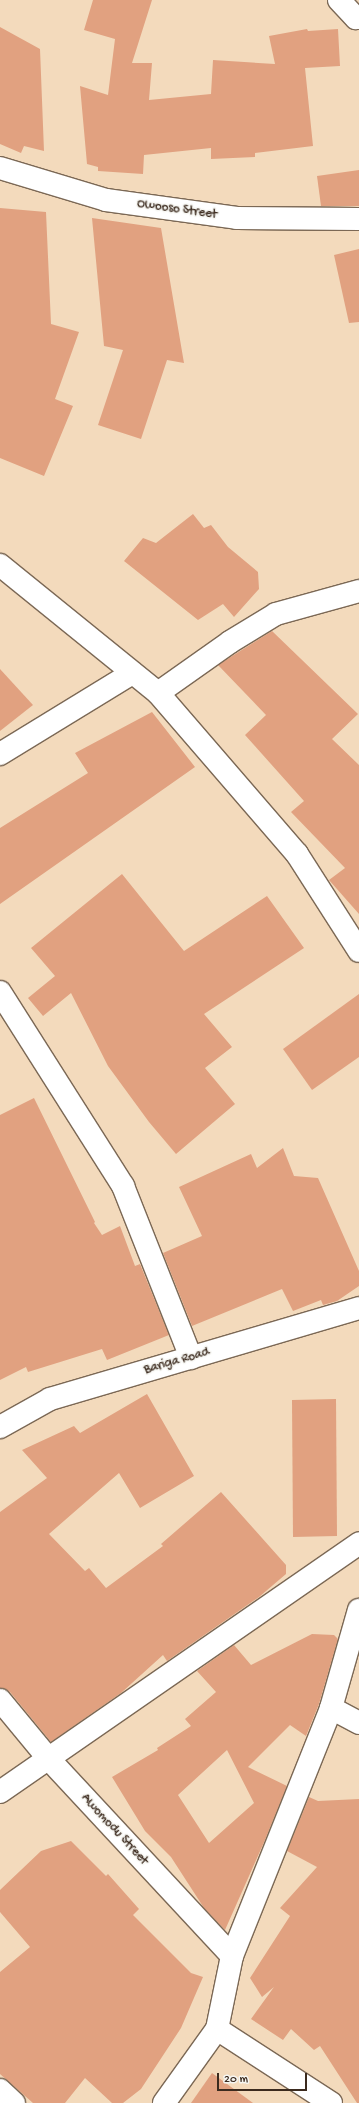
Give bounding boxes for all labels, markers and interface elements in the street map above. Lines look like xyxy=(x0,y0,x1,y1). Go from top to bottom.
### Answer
street label: Owooso Street xyxy=(136,197,218,223)
street label: Bariga Road xyxy=(142,1345,212,1379)
street label: Awomodu Street xyxy=(77,1791,151,1869)
scale bar xyxy=(219,2065,309,2091)
text: 20 m xyxy=(224,2073,248,2087)

